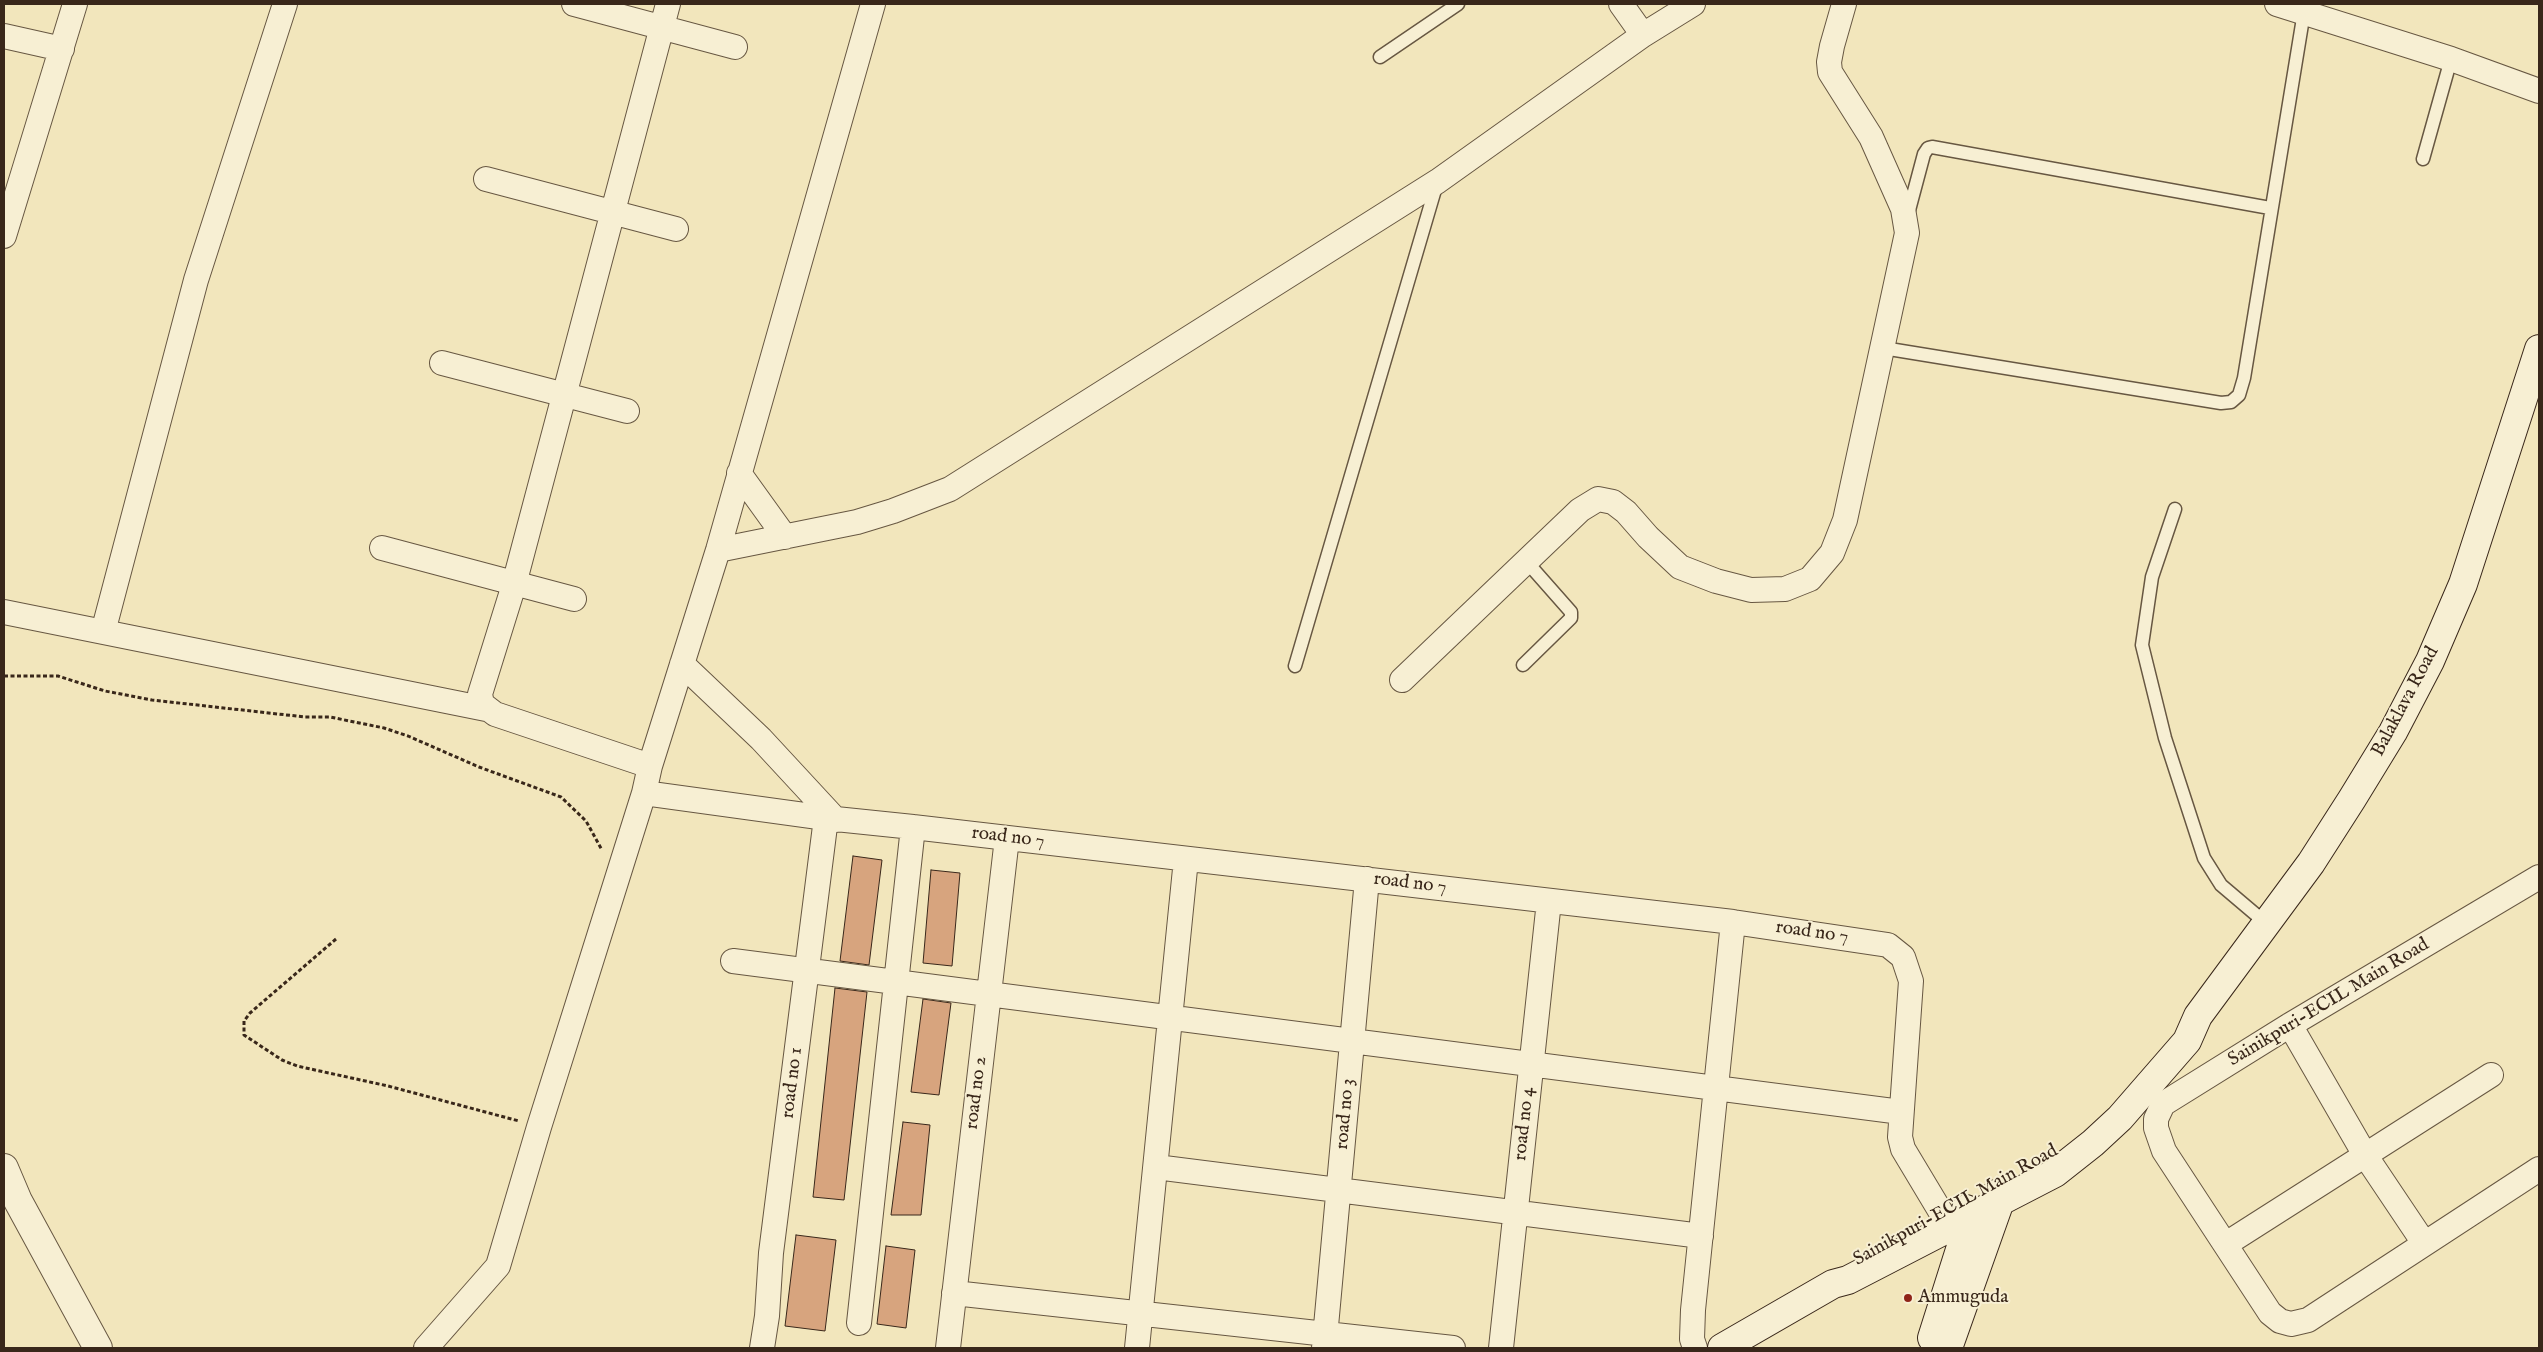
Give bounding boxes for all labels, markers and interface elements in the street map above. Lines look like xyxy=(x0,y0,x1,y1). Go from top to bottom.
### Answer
street label: Balaklava Road xyxy=(2367,643,2445,761)
street label: road no 7 xyxy=(970,822,1046,854)
street label: road no 7 xyxy=(1372,868,1448,900)
street label: road no 7 xyxy=(1774,917,1850,949)
street label: Sainikpuri-ECIL Main Road xyxy=(2224,934,2434,1072)
street label: road no 1 xyxy=(777,1046,809,1120)
street label: road no 2 xyxy=(961,1055,993,1131)
street label: road no 3 xyxy=(1332,1077,1360,1151)
street label: road no 4 xyxy=(1510,1086,1540,1162)
street label: Sainikpuri-ECIL Main Road xyxy=(1850,1140,2062,1272)
place label: Ammuguda xyxy=(1918,1287,2008,1309)
marker: Ammuguda xyxy=(1902,1292,1914,1304)

